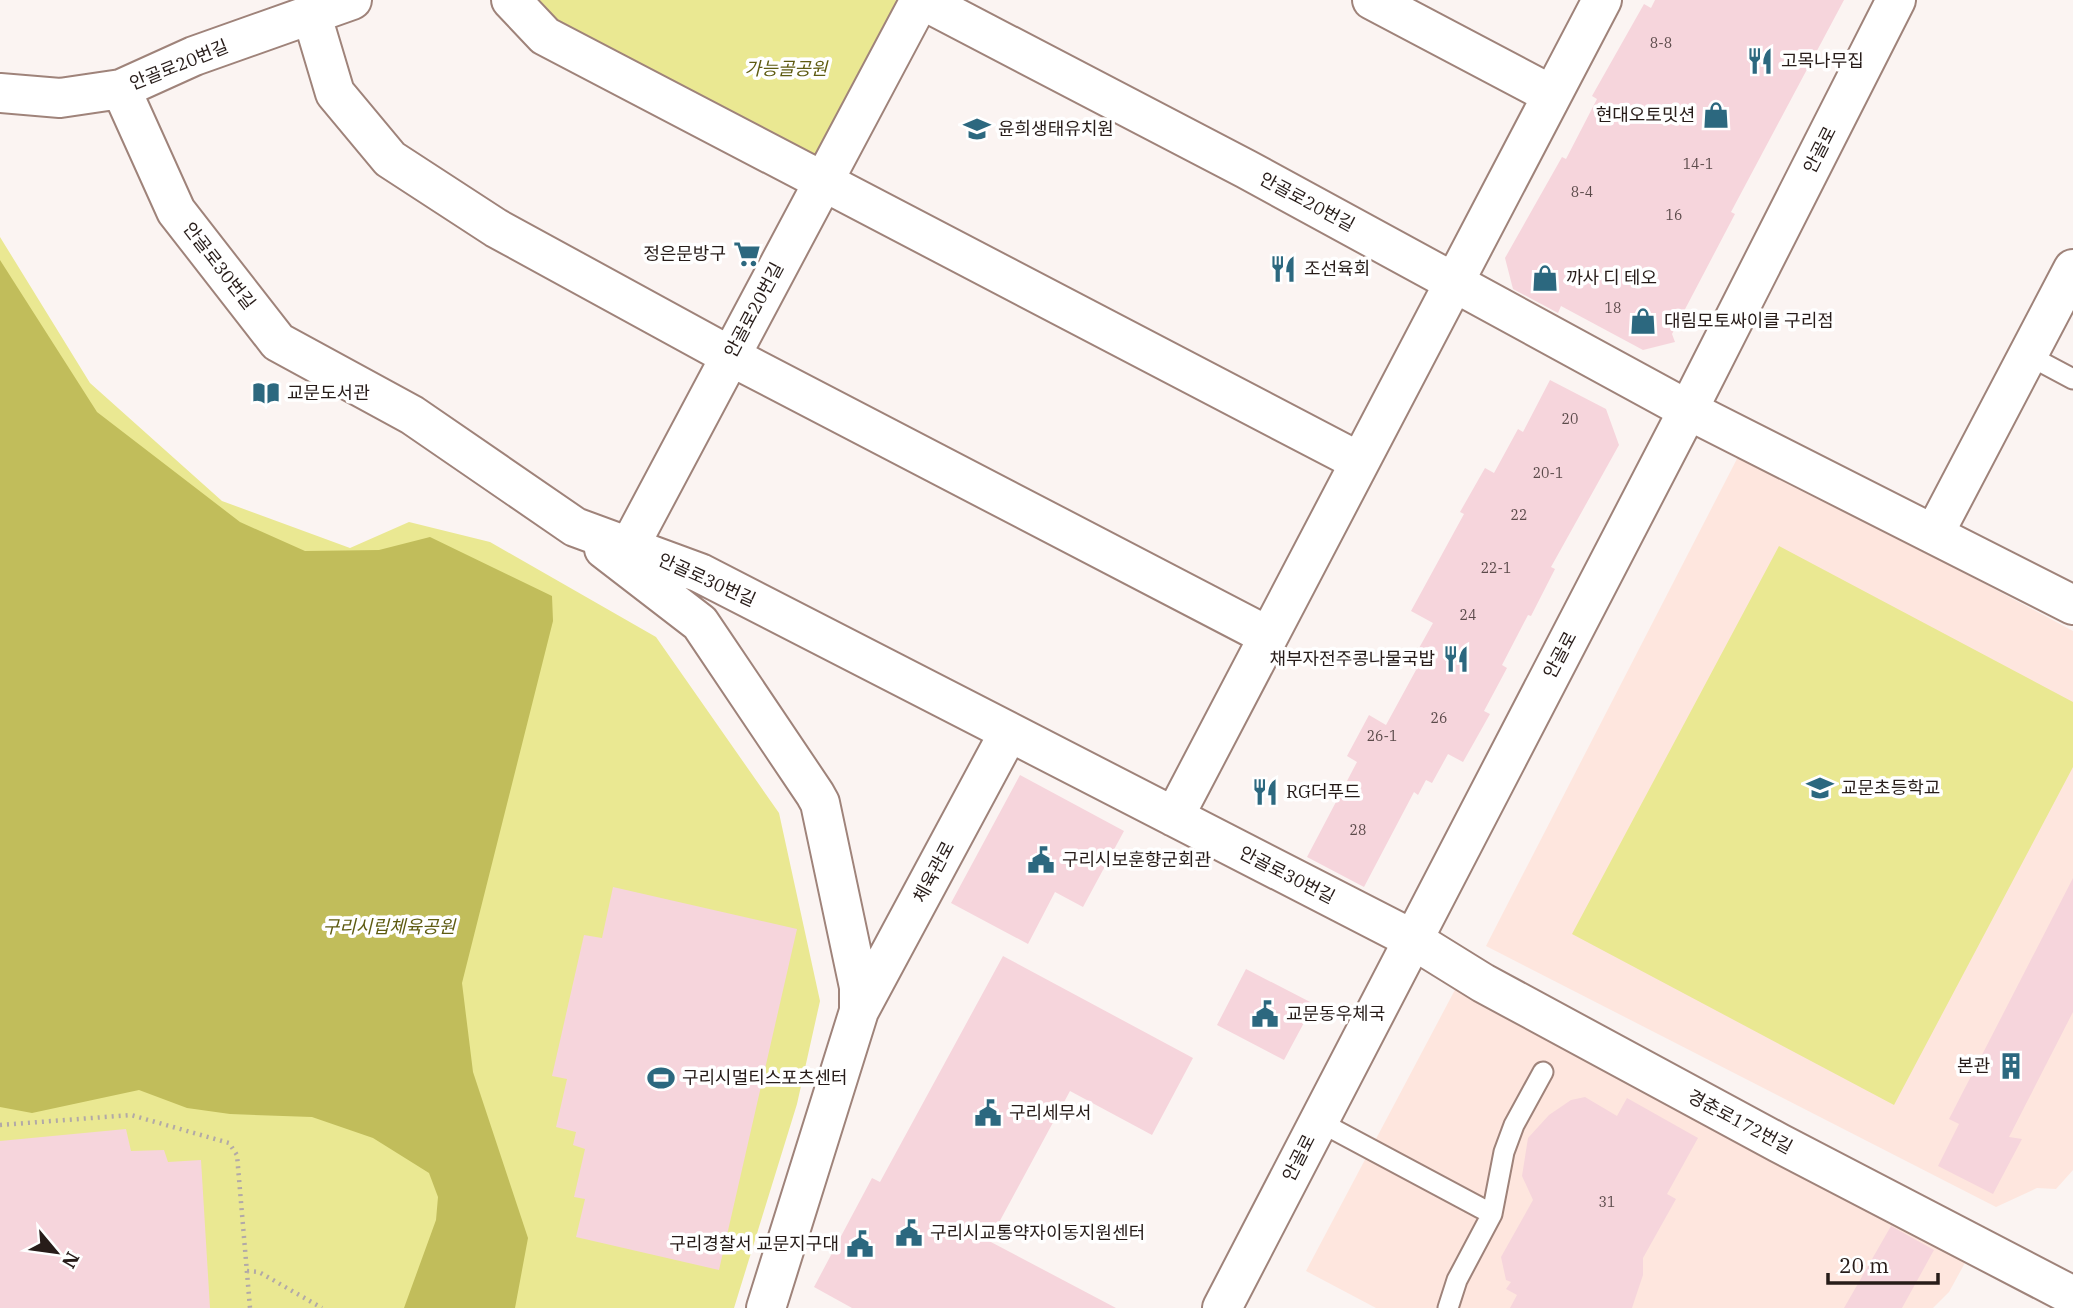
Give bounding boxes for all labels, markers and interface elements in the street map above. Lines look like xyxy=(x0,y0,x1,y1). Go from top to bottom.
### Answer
street label: 안골로20번길 xyxy=(126,34,232,95)
house number: 8-8 xyxy=(1650,34,1672,52)
restaurant icon: 고목나무집 xyxy=(1745,46,1775,76)
place label: 고목나무집 xyxy=(1781,49,1864,72)
park label: 가능골공원 xyxy=(745,57,829,80)
shop icon: 현대오토밋션 xyxy=(1701,100,1731,130)
place label: 현대오토밋션 xyxy=(1596,103,1695,126)
school or university icon: 윤희생태유치원 xyxy=(962,114,992,144)
place label: 윤희생태유치원 xyxy=(998,117,1114,140)
street label: 안골로 xyxy=(1798,122,1841,177)
house number: 14-1 xyxy=(1683,155,1713,173)
street label: 안골로20번길 xyxy=(1256,167,1359,236)
house number: 8-4 xyxy=(1571,183,1593,201)
house number: 16 xyxy=(1666,206,1682,224)
street label: 안골로30번길 xyxy=(178,217,261,314)
supermarket icon: 정은문방구 xyxy=(732,239,762,269)
place label: 정은문방구 xyxy=(643,242,726,265)
restaurant icon: 조선육회 xyxy=(1268,254,1298,284)
place label: 조선육회 xyxy=(1304,257,1370,280)
street label: 안골로20번길 xyxy=(719,258,788,361)
shop icon: 까사 디 테오 xyxy=(1530,263,1560,293)
place label: 까사 디 테오 xyxy=(1566,266,1657,289)
house number: 18 xyxy=(1605,299,1621,317)
shop icon: 대림모토싸이클 구리점 xyxy=(1628,306,1658,336)
place label: 대림모토싸이클 구리점 xyxy=(1664,309,1834,332)
library icon: 교문도서관 xyxy=(251,378,281,408)
place label: 교문도서관 xyxy=(287,381,370,404)
house number: 20 xyxy=(1562,410,1578,428)
house number: 20-1 xyxy=(1533,464,1563,482)
house number: 22 xyxy=(1511,506,1527,524)
street label: 안골로30번길 xyxy=(655,548,760,611)
house number: 22-1 xyxy=(1481,559,1511,577)
house number: 24 xyxy=(1460,606,1476,624)
street label: 안골로 xyxy=(1538,627,1581,682)
restaurant icon: 채부자전주콩나물국밥 xyxy=(1441,644,1471,674)
place label: 채부자전주콩나물국밥 xyxy=(1269,647,1435,670)
house number: 26 xyxy=(1431,709,1447,727)
house number: 26-1 xyxy=(1367,727,1397,745)
school or university icon: 교문초등학교 xyxy=(1805,773,1835,803)
place label: 교문초등학교 xyxy=(1841,776,1940,799)
restaurant icon: RG더푸드 xyxy=(1250,777,1280,807)
place label: RG더푸드 xyxy=(1286,780,1361,803)
house number: 28 xyxy=(1350,821,1366,839)
street label: 체육관로 xyxy=(908,837,959,906)
street label: 안골로30번길 xyxy=(1235,841,1339,909)
public building icon: 구리시보훈향군회관 xyxy=(1026,845,1056,875)
place label: 구리시보훈향군회관 xyxy=(1062,848,1211,871)
park label: 구리시립체육공원 xyxy=(323,915,457,938)
public building icon: 교문동우체국 xyxy=(1250,999,1280,1029)
place label: 교문동우체국 xyxy=(1286,1002,1385,1025)
building icon: 본관 xyxy=(1996,1051,2026,1081)
place label: 본관 xyxy=(1957,1054,1990,1077)
sports icon: 구리시멀티스포츠센터 xyxy=(646,1063,676,1093)
place label: 구리시멀티스포츠센터 xyxy=(682,1066,848,1089)
street label: 경춘로172번길 xyxy=(1684,1084,1796,1159)
public building icon: 구리세무서 xyxy=(973,1098,1003,1128)
place label: 구리세무서 xyxy=(1009,1101,1092,1124)
street label: 안골로 xyxy=(1277,1130,1320,1185)
house number: 31 xyxy=(1599,1193,1615,1211)
north arrow xyxy=(21,1217,91,1287)
public building icon: 구리시교통약자이동지원센터 xyxy=(894,1218,924,1248)
place label: 구리시교통약자이동지원센터 xyxy=(930,1221,1145,1244)
public building icon: 구리경찰서 교문지구대 xyxy=(845,1229,875,1259)
place label: 구리경찰서 교문지구대 xyxy=(669,1232,839,1255)
scale bar xyxy=(1828,1242,1938,1286)
text: N xyxy=(57,1248,85,1273)
text: 20 m xyxy=(1839,1251,1889,1279)

